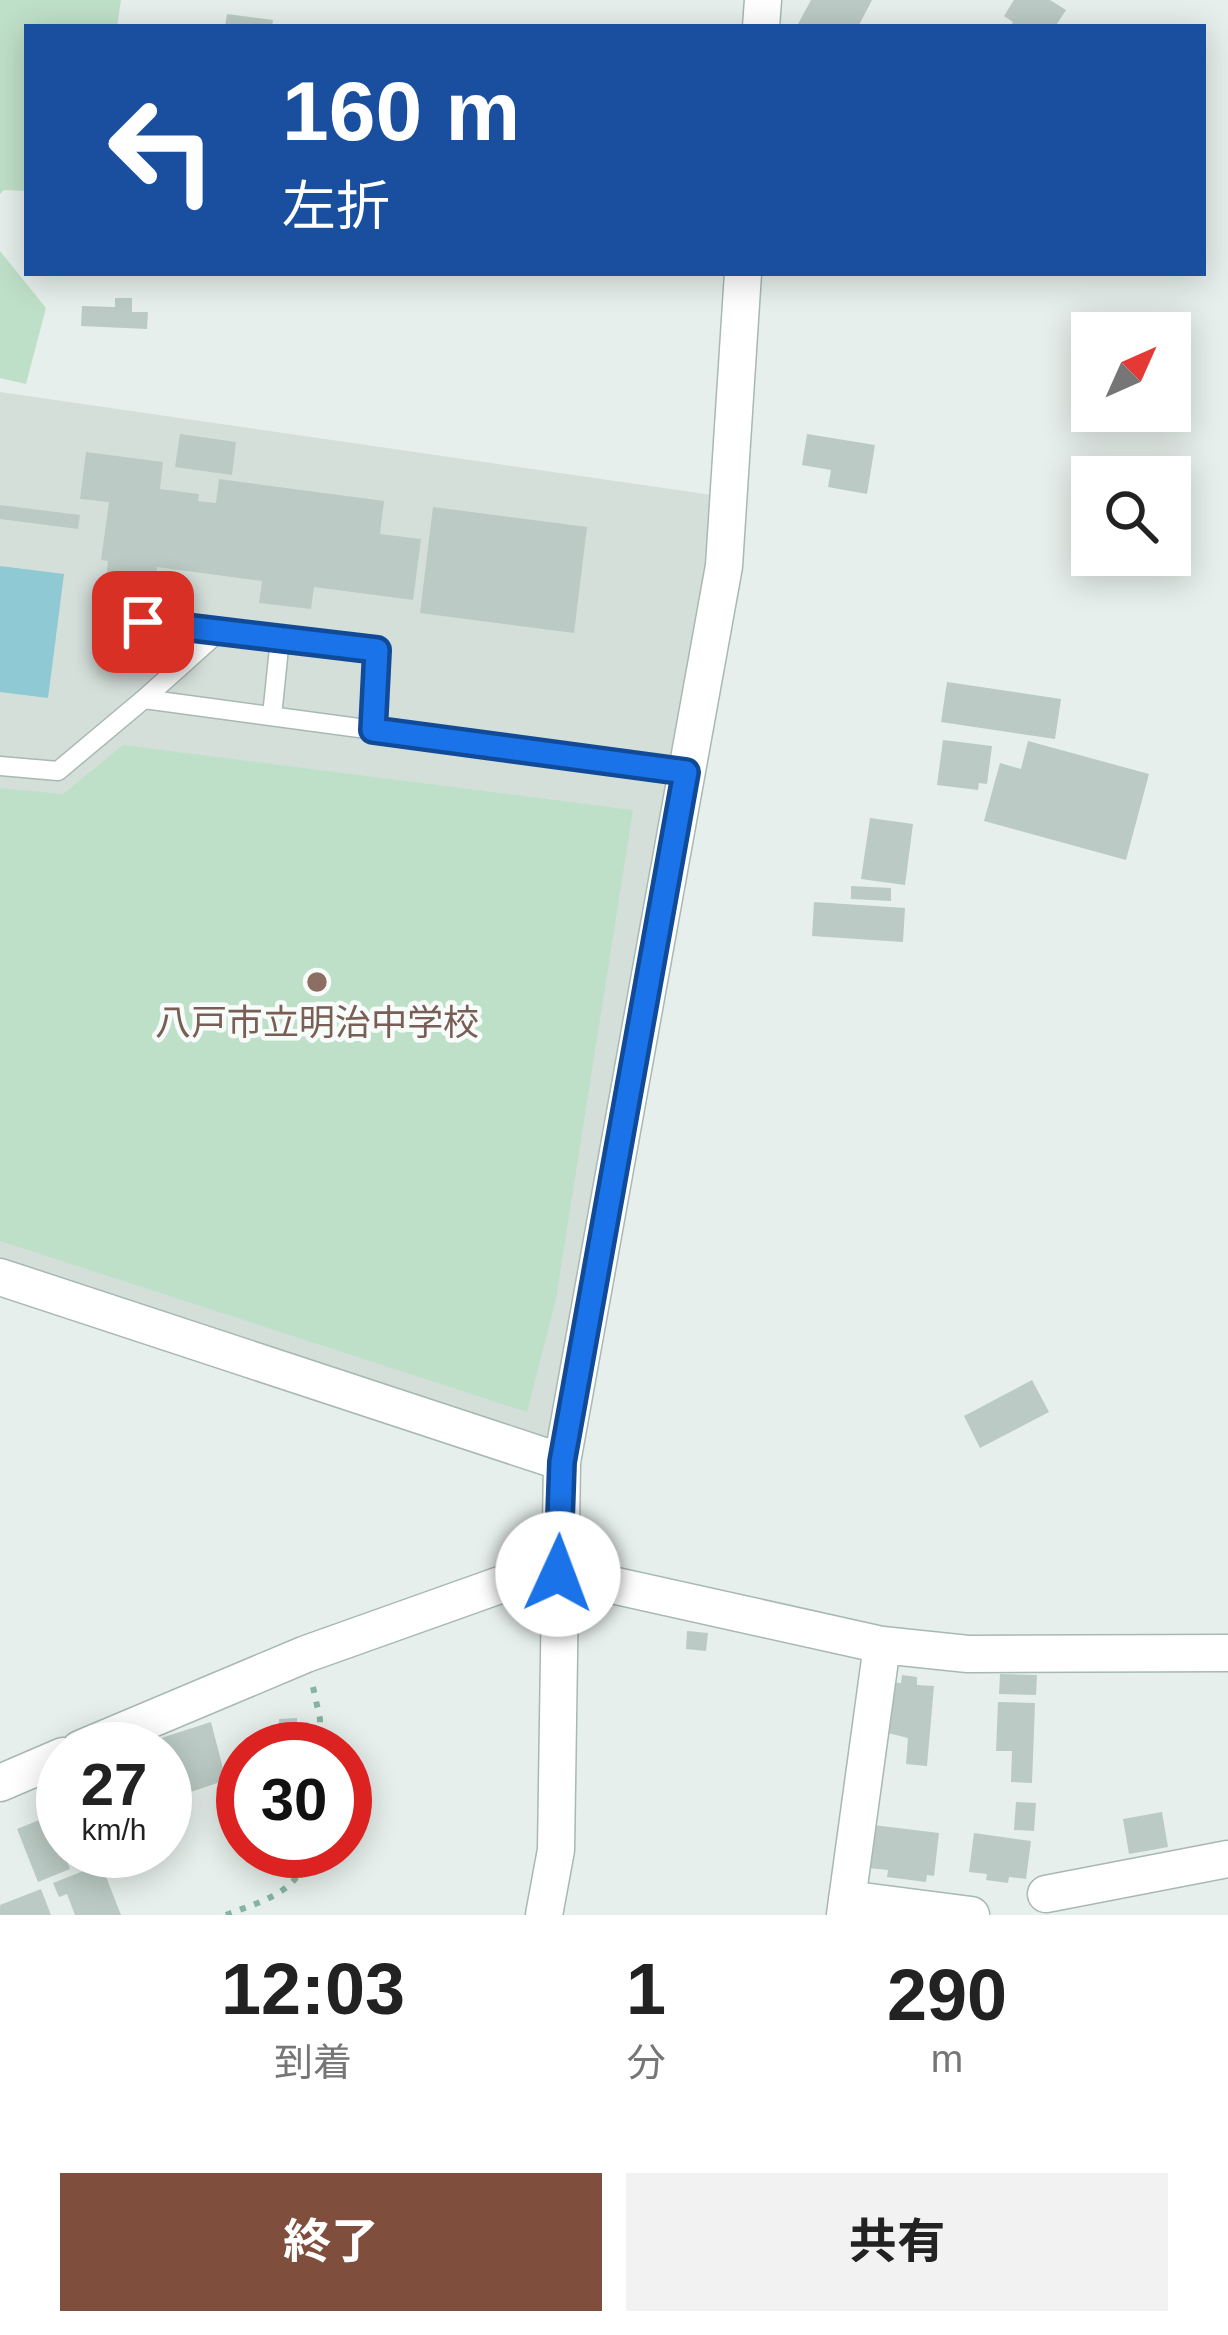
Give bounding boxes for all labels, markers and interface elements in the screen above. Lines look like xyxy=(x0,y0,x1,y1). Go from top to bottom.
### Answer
text: 160 m xyxy=(282,64,520,158)
icon: left xyxy=(84,72,240,228)
text: 左折 xyxy=(282,176,390,236)
north arrow xyxy=(1071,312,1191,432)
map controls xyxy=(1071,312,1191,576)
button: search xyxy=(1071,456,1191,576)
pin xyxy=(92,571,194,673)
icon: arrive xyxy=(110,589,176,655)
marker: 八戸市立明治中学校 xyxy=(304,969,330,995)
place label: 八戸市立明治中学校 xyxy=(155,1002,479,1043)
position arrow xyxy=(495,1511,621,1637)
speed limit sign: 30 xyxy=(216,1722,372,1878)
text: 27 xyxy=(81,1751,147,1818)
text: km/h xyxy=(81,1813,147,1846)
text: 12:03 xyxy=(221,1949,405,2029)
text: 1 xyxy=(626,1949,666,2029)
text: 290 xyxy=(887,1955,1007,2035)
text: m xyxy=(931,2037,963,2080)
text: 到着 xyxy=(274,2041,352,2084)
text: 分 xyxy=(626,2041,666,2084)
button: 終了 xyxy=(60,2173,602,2311)
button: 共有 xyxy=(626,2173,1168,2311)

